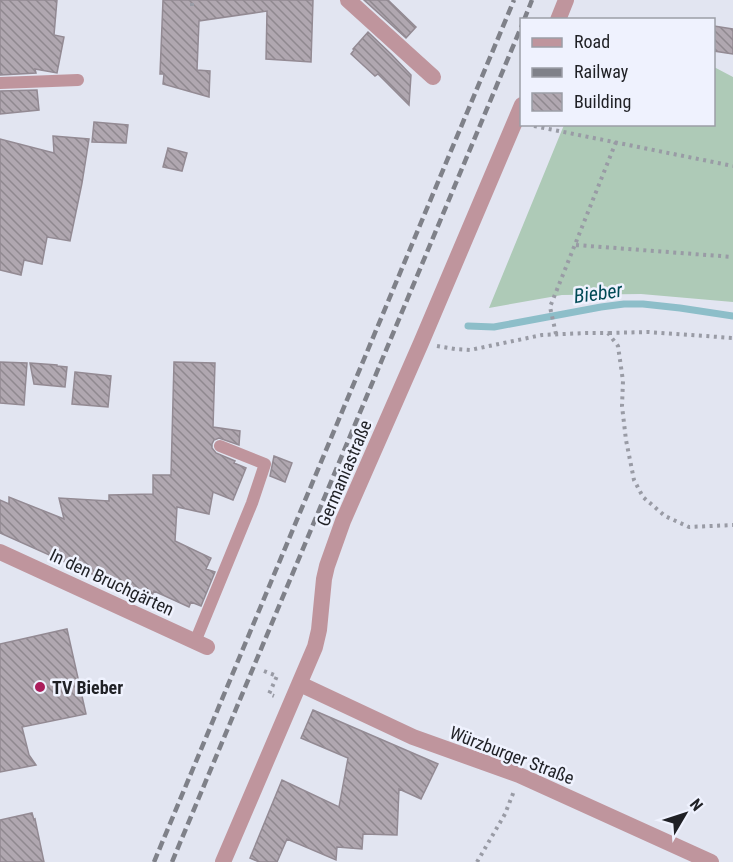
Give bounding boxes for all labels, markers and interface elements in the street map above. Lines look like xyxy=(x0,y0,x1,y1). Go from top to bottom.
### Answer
legend xyxy=(520,18,715,126)
text: Road xyxy=(574,31,610,52)
text: Railway xyxy=(574,61,629,82)
text: Building xyxy=(574,91,631,112)
water label: Bieber xyxy=(572,278,625,308)
street label: Germaniastraße xyxy=(312,417,376,529)
street label: In den Bruchgärten xyxy=(47,544,177,620)
place label: TV Bieber xyxy=(52,677,123,698)
marker: TV Bieber xyxy=(33,680,47,694)
street label: Würzburger Straße xyxy=(447,722,577,788)
north arrow xyxy=(655,784,715,844)
text: N xyxy=(686,795,707,815)

